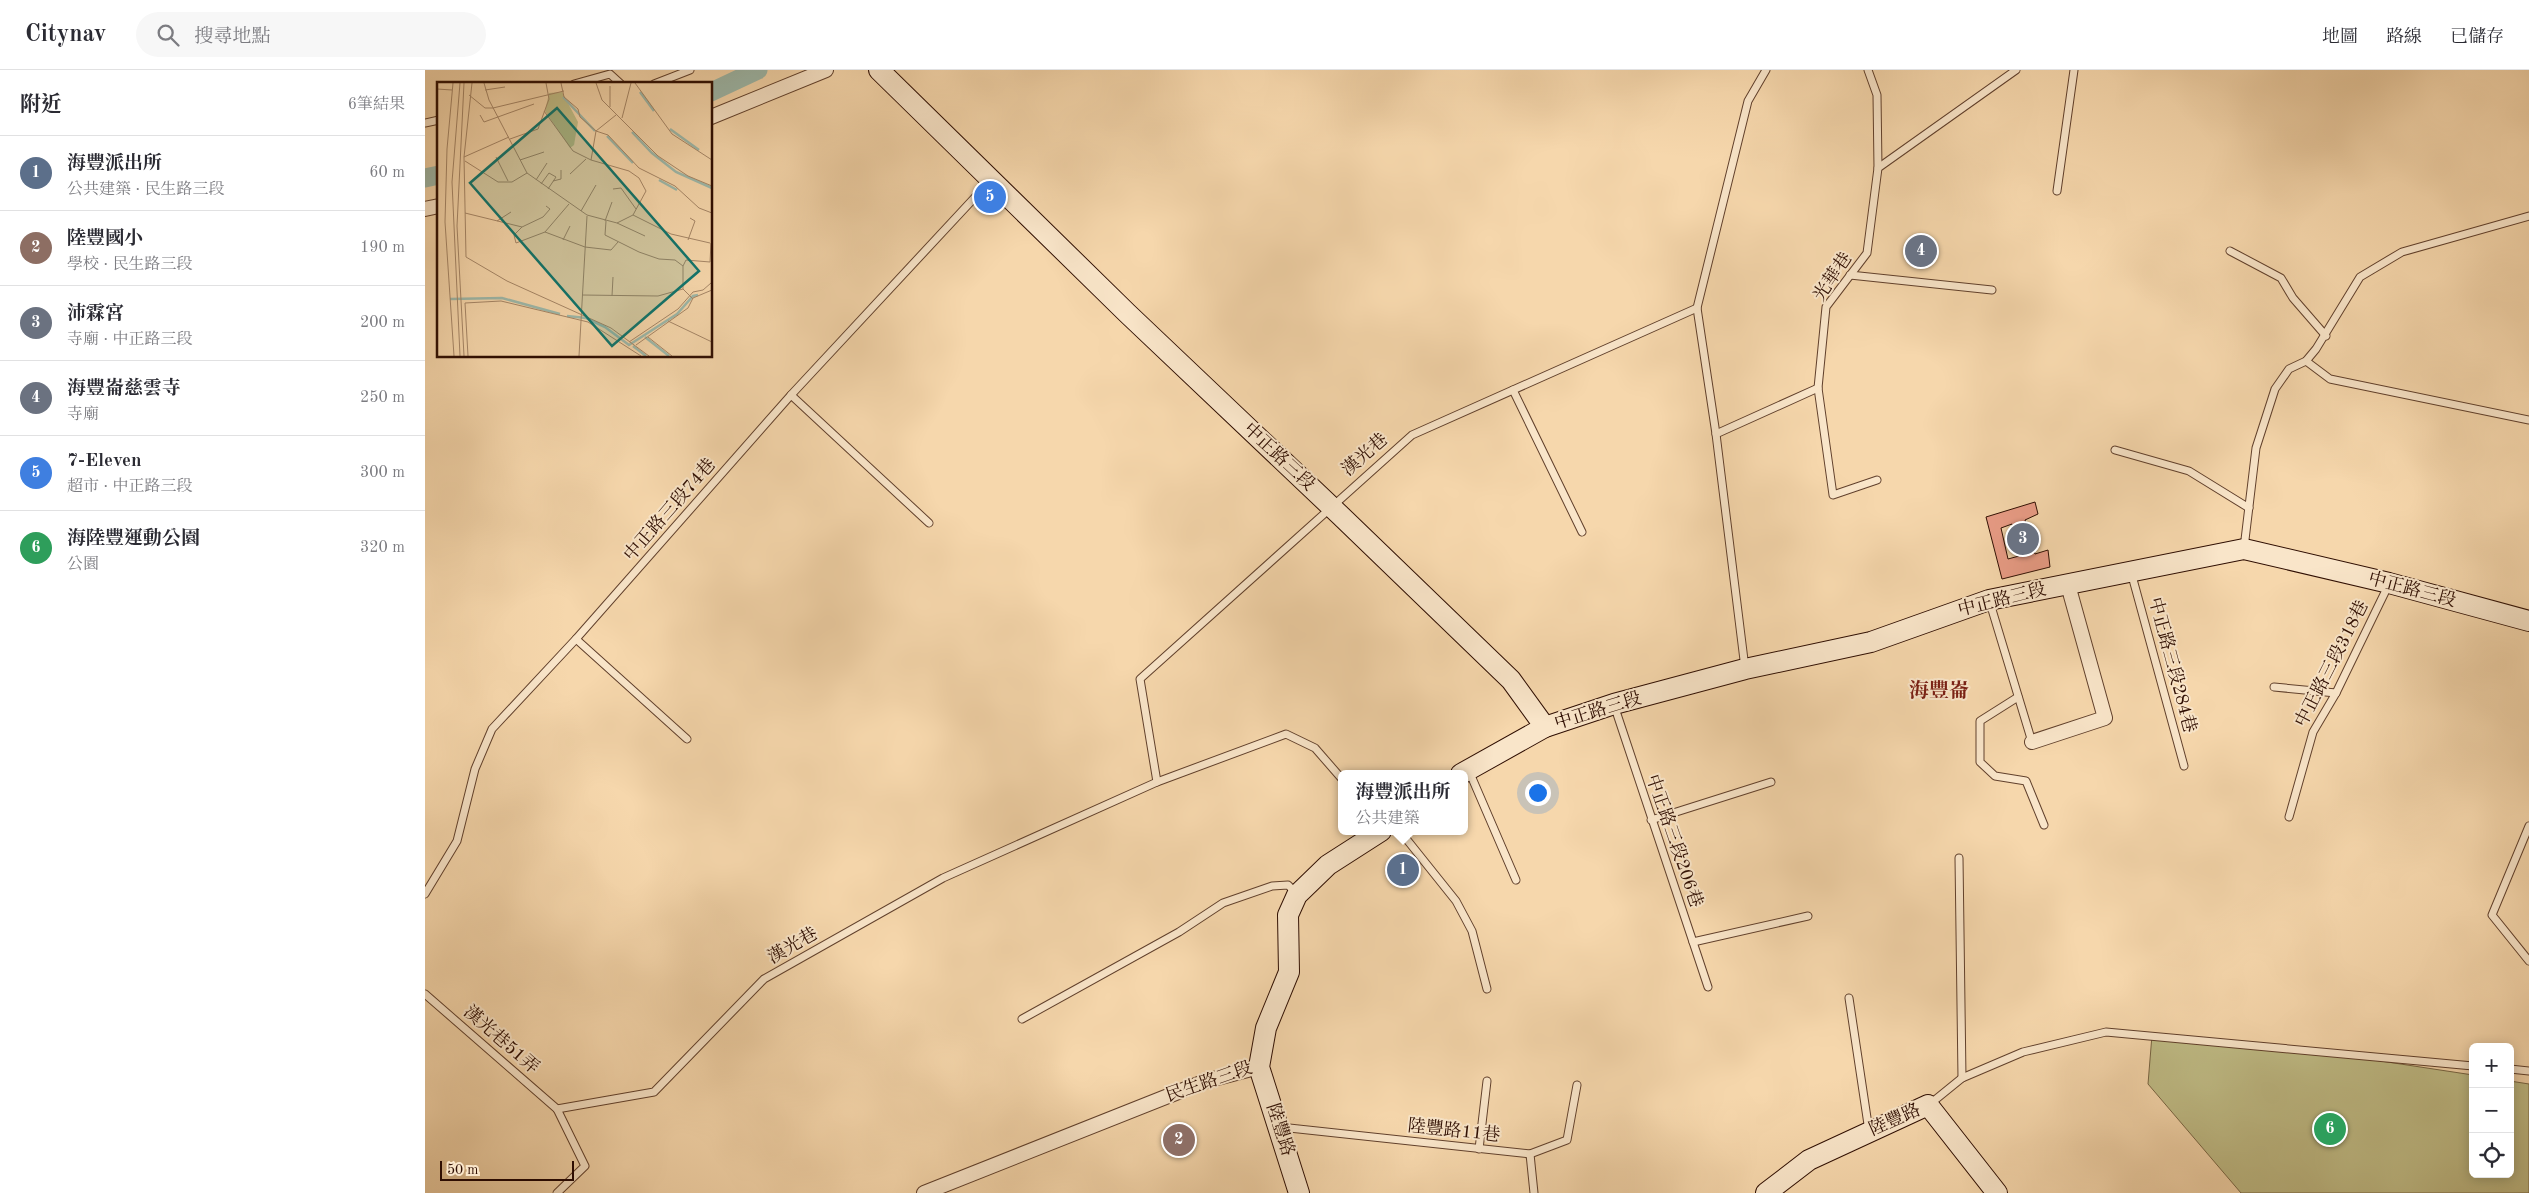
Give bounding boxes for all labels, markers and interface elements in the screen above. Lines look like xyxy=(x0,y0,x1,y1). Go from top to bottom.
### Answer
search box xyxy=(136,12,486,57)
icon: search xyxy=(154,21,182,49)
text: Citynav xyxy=(25,23,106,47)
text: 搜尋地點 xyxy=(194,28,270,47)
text: 地圖 xyxy=(2322,28,2358,46)
text: 路線 xyxy=(2386,28,2422,46)
text: 已儲存 xyxy=(2450,28,2504,46)
inset map xyxy=(437,82,713,358)
text: 附近 xyxy=(20,95,62,116)
text: 6筆結果 xyxy=(348,97,405,113)
text: 海豐派出所 xyxy=(67,155,162,174)
text: 1 xyxy=(31,165,41,181)
text: 60 m xyxy=(369,165,405,181)
pin: 5 xyxy=(974,178,1006,216)
text: 公共建築 · 民生路三段 xyxy=(67,182,224,198)
text: 陸豐國小 xyxy=(67,230,143,249)
pin: 4 xyxy=(1905,232,1937,270)
text: 2 xyxy=(31,240,41,256)
text: 190 m xyxy=(360,240,405,256)
street label: 光華巷 xyxy=(1809,248,1856,304)
text: 學校 · 民生路三段 xyxy=(67,257,192,273)
text: 沛霖宮 xyxy=(67,305,124,324)
text: 3 xyxy=(31,315,41,331)
text: 200 m xyxy=(360,315,405,331)
text: 寺廟 · 中正路三段 xyxy=(67,332,192,348)
text: 海豐崙慈雲寺 xyxy=(67,380,181,399)
text: 4 xyxy=(31,390,41,406)
text: 250 m xyxy=(360,390,405,406)
text: 寺廟 xyxy=(67,407,99,423)
street label: 中正路三段 xyxy=(1240,418,1319,494)
street label: 漢光巷 xyxy=(1337,429,1391,480)
text: 7-Eleven xyxy=(67,452,142,471)
street label: 中正路三段74巷 xyxy=(619,454,719,565)
text: 5 xyxy=(31,465,41,481)
text: 300 m xyxy=(360,465,405,481)
text: 超市 · 中正路三段 xyxy=(67,479,192,495)
pin: 3 xyxy=(2007,520,2039,558)
text: 海陸豐運動公園 xyxy=(67,530,200,549)
text: 6 xyxy=(31,540,41,556)
text: 320 m xyxy=(360,540,405,556)
text: 公園 xyxy=(67,557,99,573)
street label: 中正路三段 xyxy=(2366,568,2458,610)
street label: 中正路三段 xyxy=(1956,578,2048,620)
street label: 中正路三段284巷 xyxy=(2145,595,2201,735)
street label: 中正路三段318巷 xyxy=(2291,597,2372,730)
district label: 海豐崙 xyxy=(1909,679,1969,702)
street label: 中正路三段 xyxy=(1552,687,1644,733)
popup xyxy=(1338,770,1468,835)
street label: 中正路三段206巷 xyxy=(1643,772,1707,910)
your location xyxy=(1525,780,1551,806)
text: 海豐派出所 xyxy=(1355,784,1451,803)
text: 公共建築 xyxy=(1355,811,1420,827)
pin: 1 xyxy=(1387,851,1419,889)
street label: 漢光巷 xyxy=(764,923,821,967)
street label: 漢光巷51弄 xyxy=(460,1001,543,1077)
map controls xyxy=(2469,1043,2514,1178)
button: + xyxy=(2469,1043,2514,1088)
street label: 民生路三段 xyxy=(1163,1057,1254,1105)
button: − xyxy=(2469,1088,2514,1133)
street label: 陸豐路 xyxy=(1866,1099,1923,1139)
street label: 陸豐路 xyxy=(1263,1101,1299,1158)
pin: 6 xyxy=(2314,1110,2346,1148)
street label: 陸豐路11巷 xyxy=(1407,1115,1501,1145)
pin: 2 xyxy=(1163,1121,1195,1159)
button: locate xyxy=(2469,1133,2514,1178)
scale bar xyxy=(440,1158,574,1181)
text: 50 m xyxy=(447,1163,478,1177)

